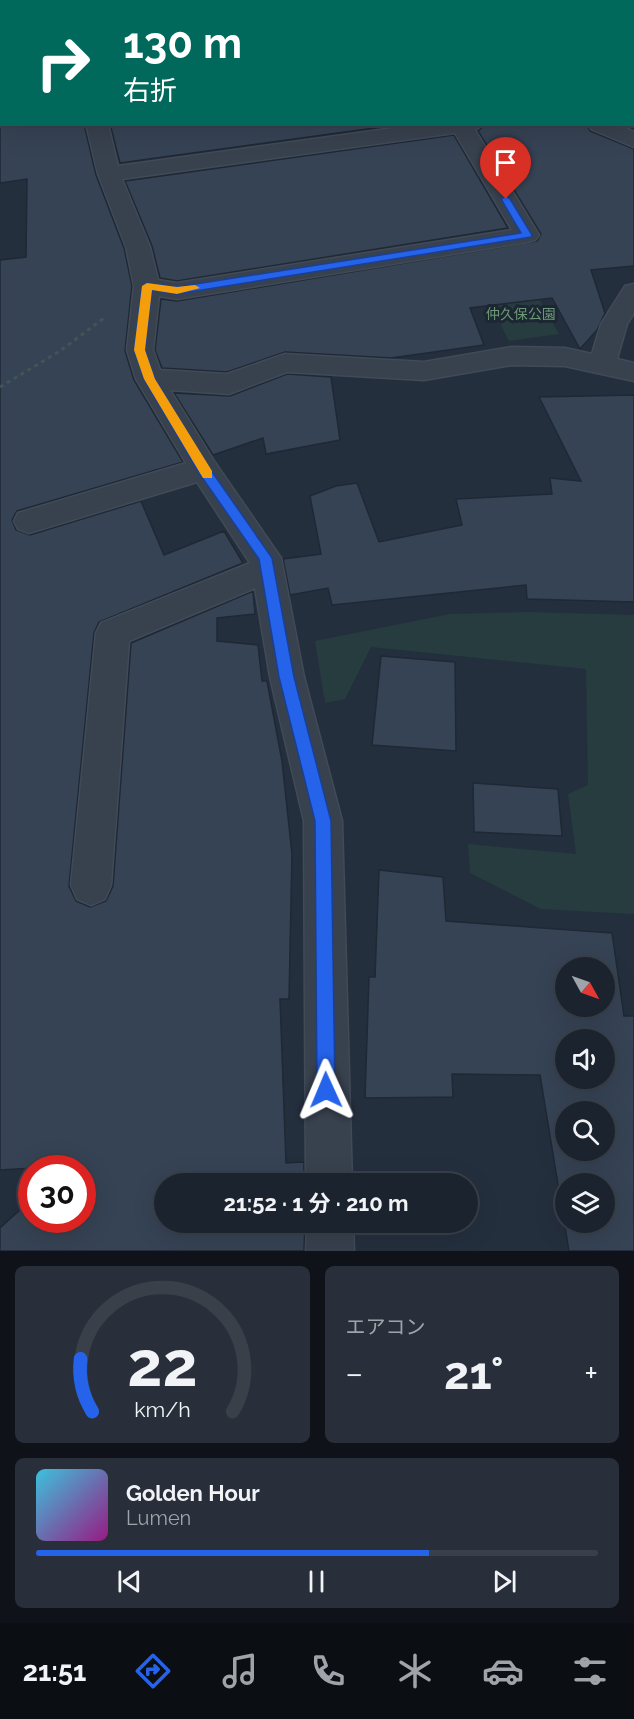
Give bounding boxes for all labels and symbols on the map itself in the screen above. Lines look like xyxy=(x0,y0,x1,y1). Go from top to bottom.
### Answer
pin xyxy=(480,137,531,199)
park label: 仲久保公園 xyxy=(486,306,556,322)
north arrow xyxy=(555,957,615,1017)
position arrow xyxy=(294,1058,358,1122)
speed limit sign: 30 xyxy=(18,1155,96,1233)

